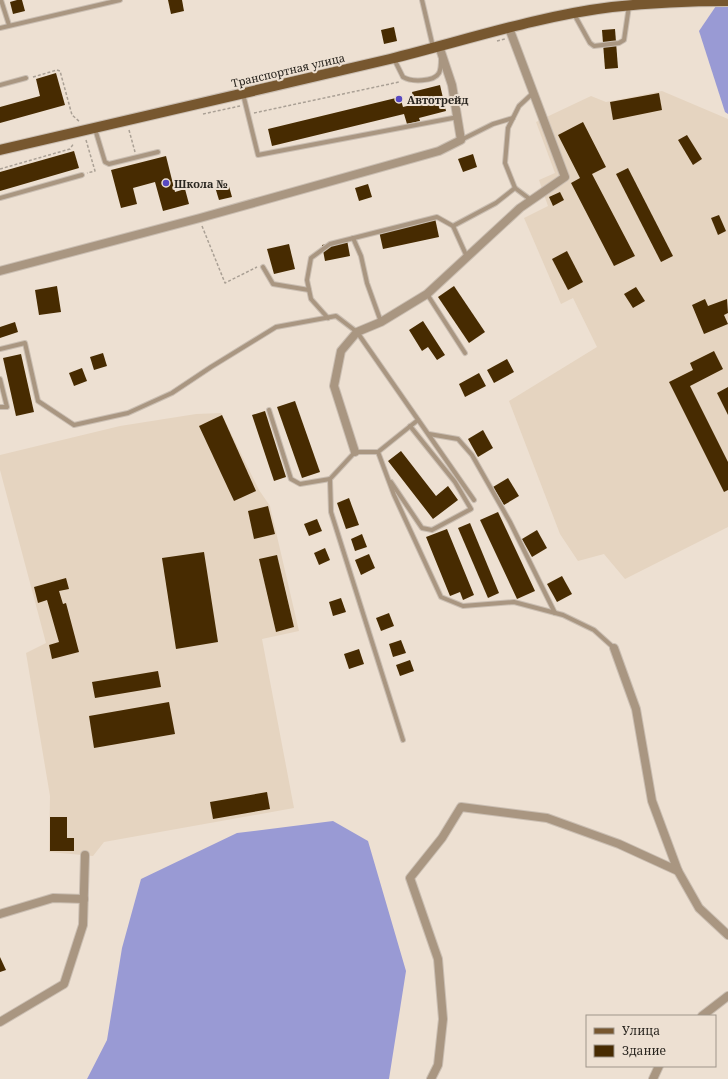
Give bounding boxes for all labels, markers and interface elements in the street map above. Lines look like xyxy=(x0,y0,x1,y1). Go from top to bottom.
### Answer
street label: Транспортная улица xyxy=(230,50,346,90)
place label: Автотрейд xyxy=(407,92,469,107)
marker: Автотрейд xyxy=(394,94,404,104)
place label: Школа № xyxy=(174,176,228,191)
marker: Школа № xyxy=(161,178,171,188)
legend xyxy=(586,1015,716,1067)
text: Улица xyxy=(622,1022,660,1039)
text: Здание xyxy=(622,1042,666,1059)

